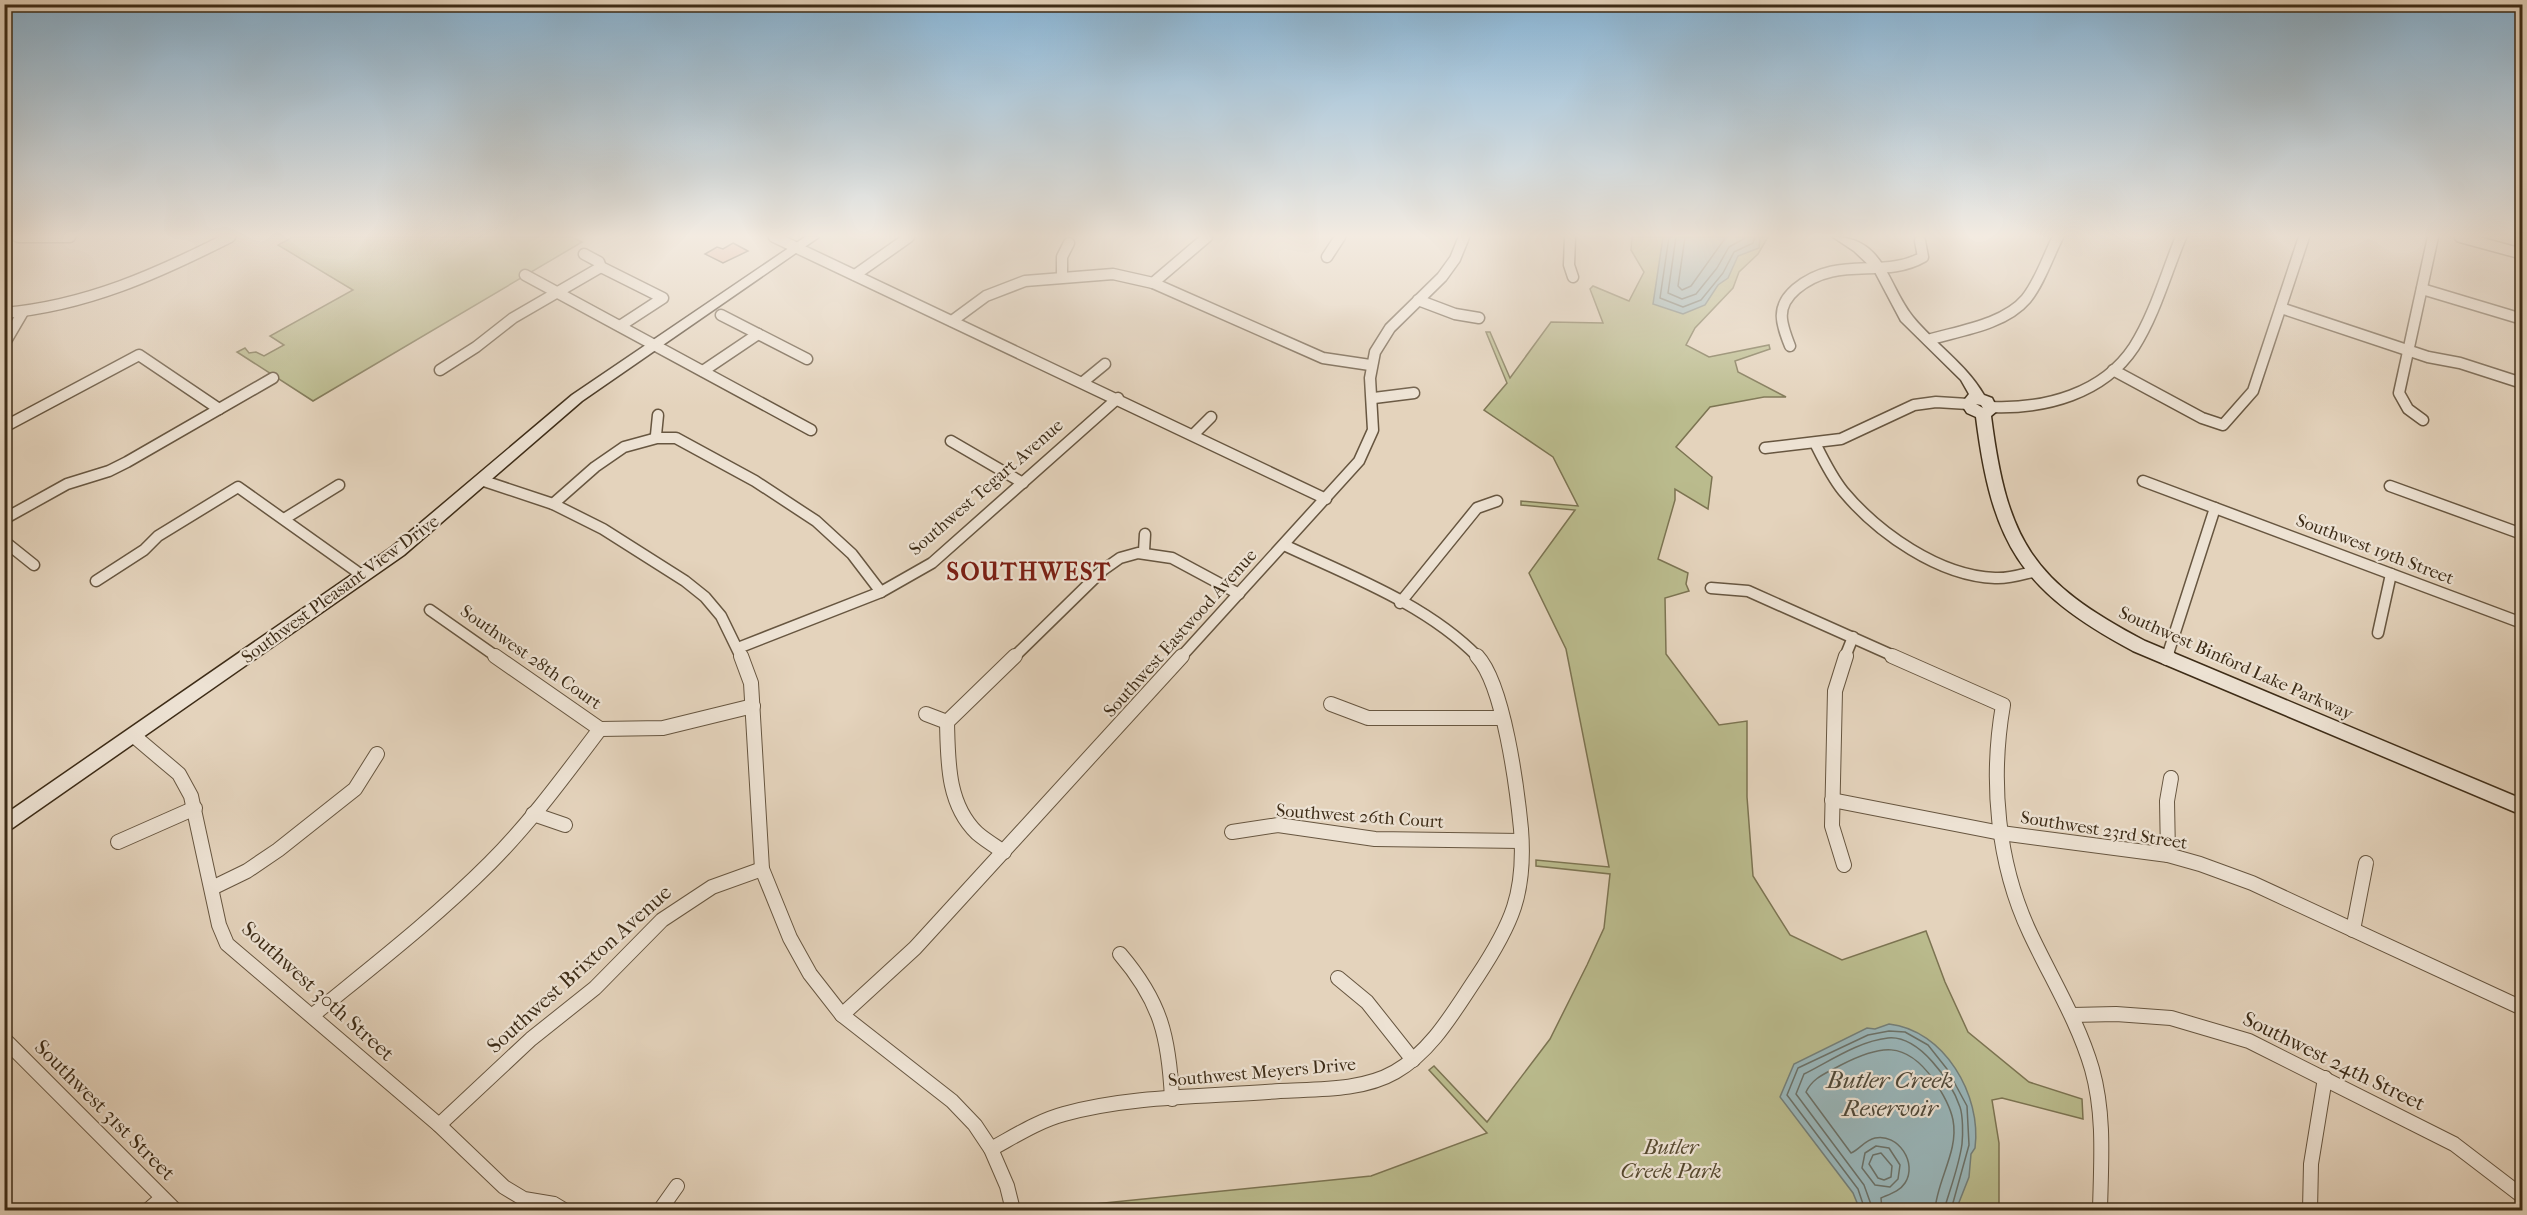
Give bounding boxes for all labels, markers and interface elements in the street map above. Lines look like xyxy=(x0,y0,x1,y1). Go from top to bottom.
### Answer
street label: Southwest Tegart Avenue xyxy=(905,415,1068,560)
street label: Southwest 19th Street xyxy=(2293,510,2457,589)
street label: Southwest Pleasant View Drive xyxy=(238,511,443,668)
street label: Southwest Eastwood Avenue xyxy=(1099,545,1261,722)
district label: SOUTHWEST xyxy=(946,558,1112,586)
street label: Southwest 28th Court xyxy=(456,601,606,714)
street label: Southwest Binford Lake Parkway xyxy=(2115,602,2357,725)
street label: Southwest 26th Court xyxy=(1275,800,1445,833)
street label: Southwest 23rd Street xyxy=(2019,807,2189,854)
street label: Southwest Brixton Avenue xyxy=(482,880,676,1058)
street label: Southwest 30th Street xyxy=(237,916,400,1066)
street label: Southwest 24th Street xyxy=(2239,1006,2429,1116)
street label: Southwest 31st Street xyxy=(30,1035,181,1186)
street label: Southwest Meyers Drive xyxy=(1167,1054,1357,1091)
water label: Butler Creek Reservoir xyxy=(1825,1066,1953,1122)
park label: Butler Creek Park xyxy=(1621,1135,1721,1183)

